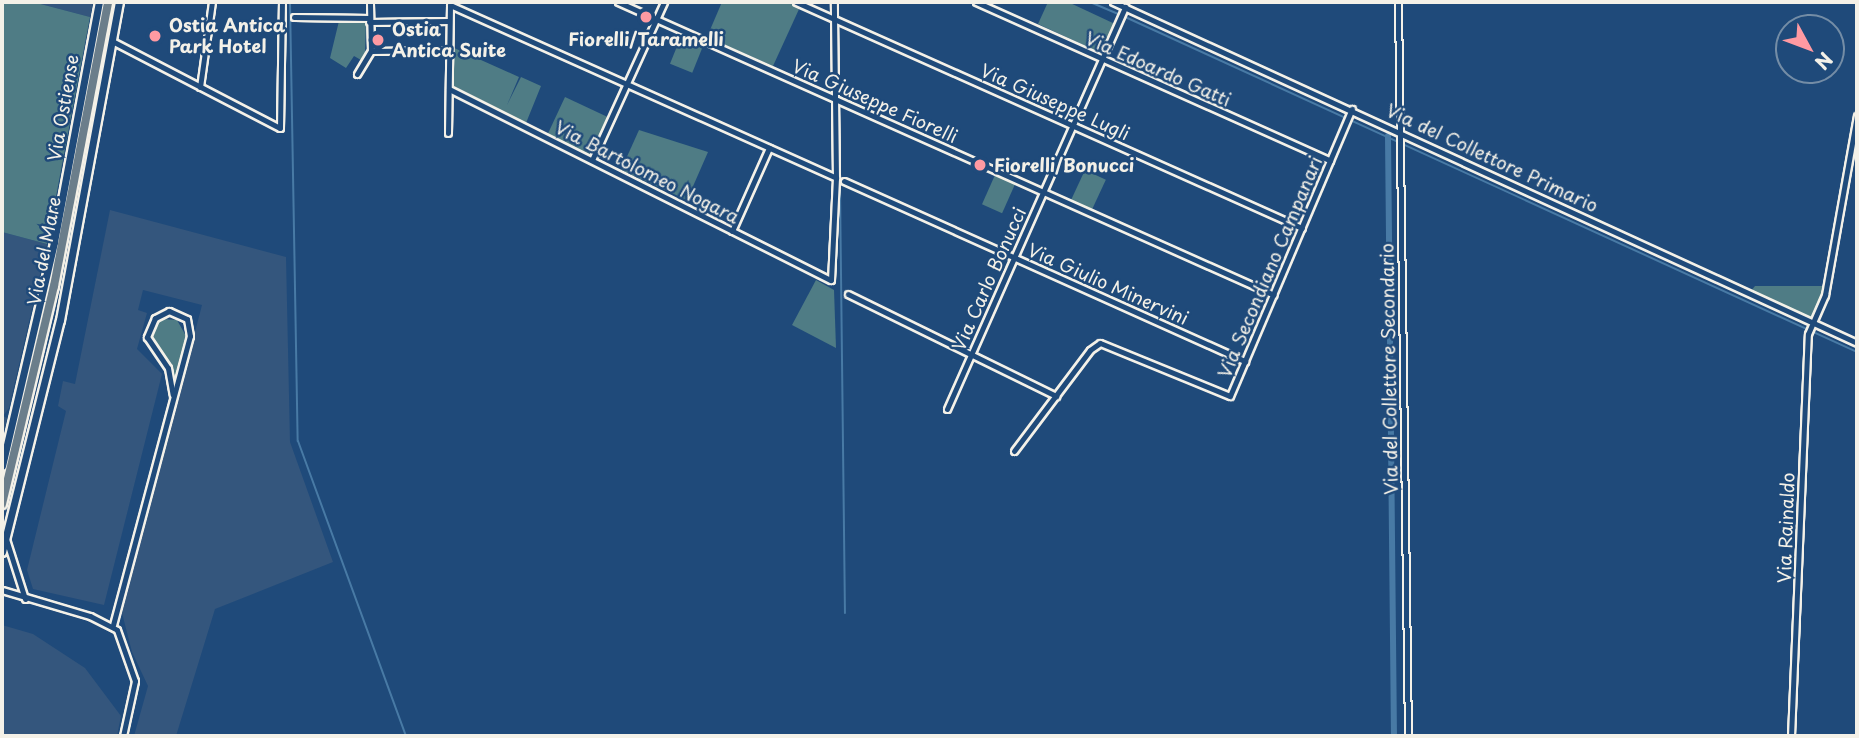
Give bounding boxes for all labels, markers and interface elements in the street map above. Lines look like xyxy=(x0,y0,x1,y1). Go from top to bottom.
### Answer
marker: Fiorelli/Taramelli xyxy=(638,9,654,25)
north arrow xyxy=(1775,14,1845,84)
place label: Ostia Antica Park Hotel xyxy=(169,15,286,58)
place label: Ostia Antica Suite xyxy=(392,19,506,61)
street label: Via Edoardo Gatti xyxy=(1082,27,1234,111)
marker: Ostia Antica Park Hotel xyxy=(147,28,163,44)
place label: Fiorelli/Taramelli xyxy=(568,28,724,50)
marker: Ostia Antica Suite xyxy=(370,32,386,48)
text: N xyxy=(1809,47,1840,76)
street label: Via Ostiense xyxy=(43,53,83,163)
street label: Via Giuseppe Fiorelli xyxy=(789,55,961,147)
street label: Via Giuseppe Lugli xyxy=(978,60,1132,144)
street label: Via del Collettore Primario xyxy=(1383,100,1601,216)
street label: Via Bartolomeo Nogara xyxy=(550,116,744,228)
street label: Via Secondiano Campanari xyxy=(1213,153,1327,381)
place label: Fiorelli/Bonucci xyxy=(994,154,1134,176)
marker: Fiorelli/Bonucci xyxy=(972,157,988,173)
street label: Via del Mare xyxy=(23,195,65,307)
street label: Via Carlo Bonucci xyxy=(948,204,1030,354)
street label: Via Giulio Minervini xyxy=(1024,239,1192,329)
street label: Via del Collettore Secondario xyxy=(1376,243,1402,495)
street label: Via Rainaldo xyxy=(1773,472,1799,584)

